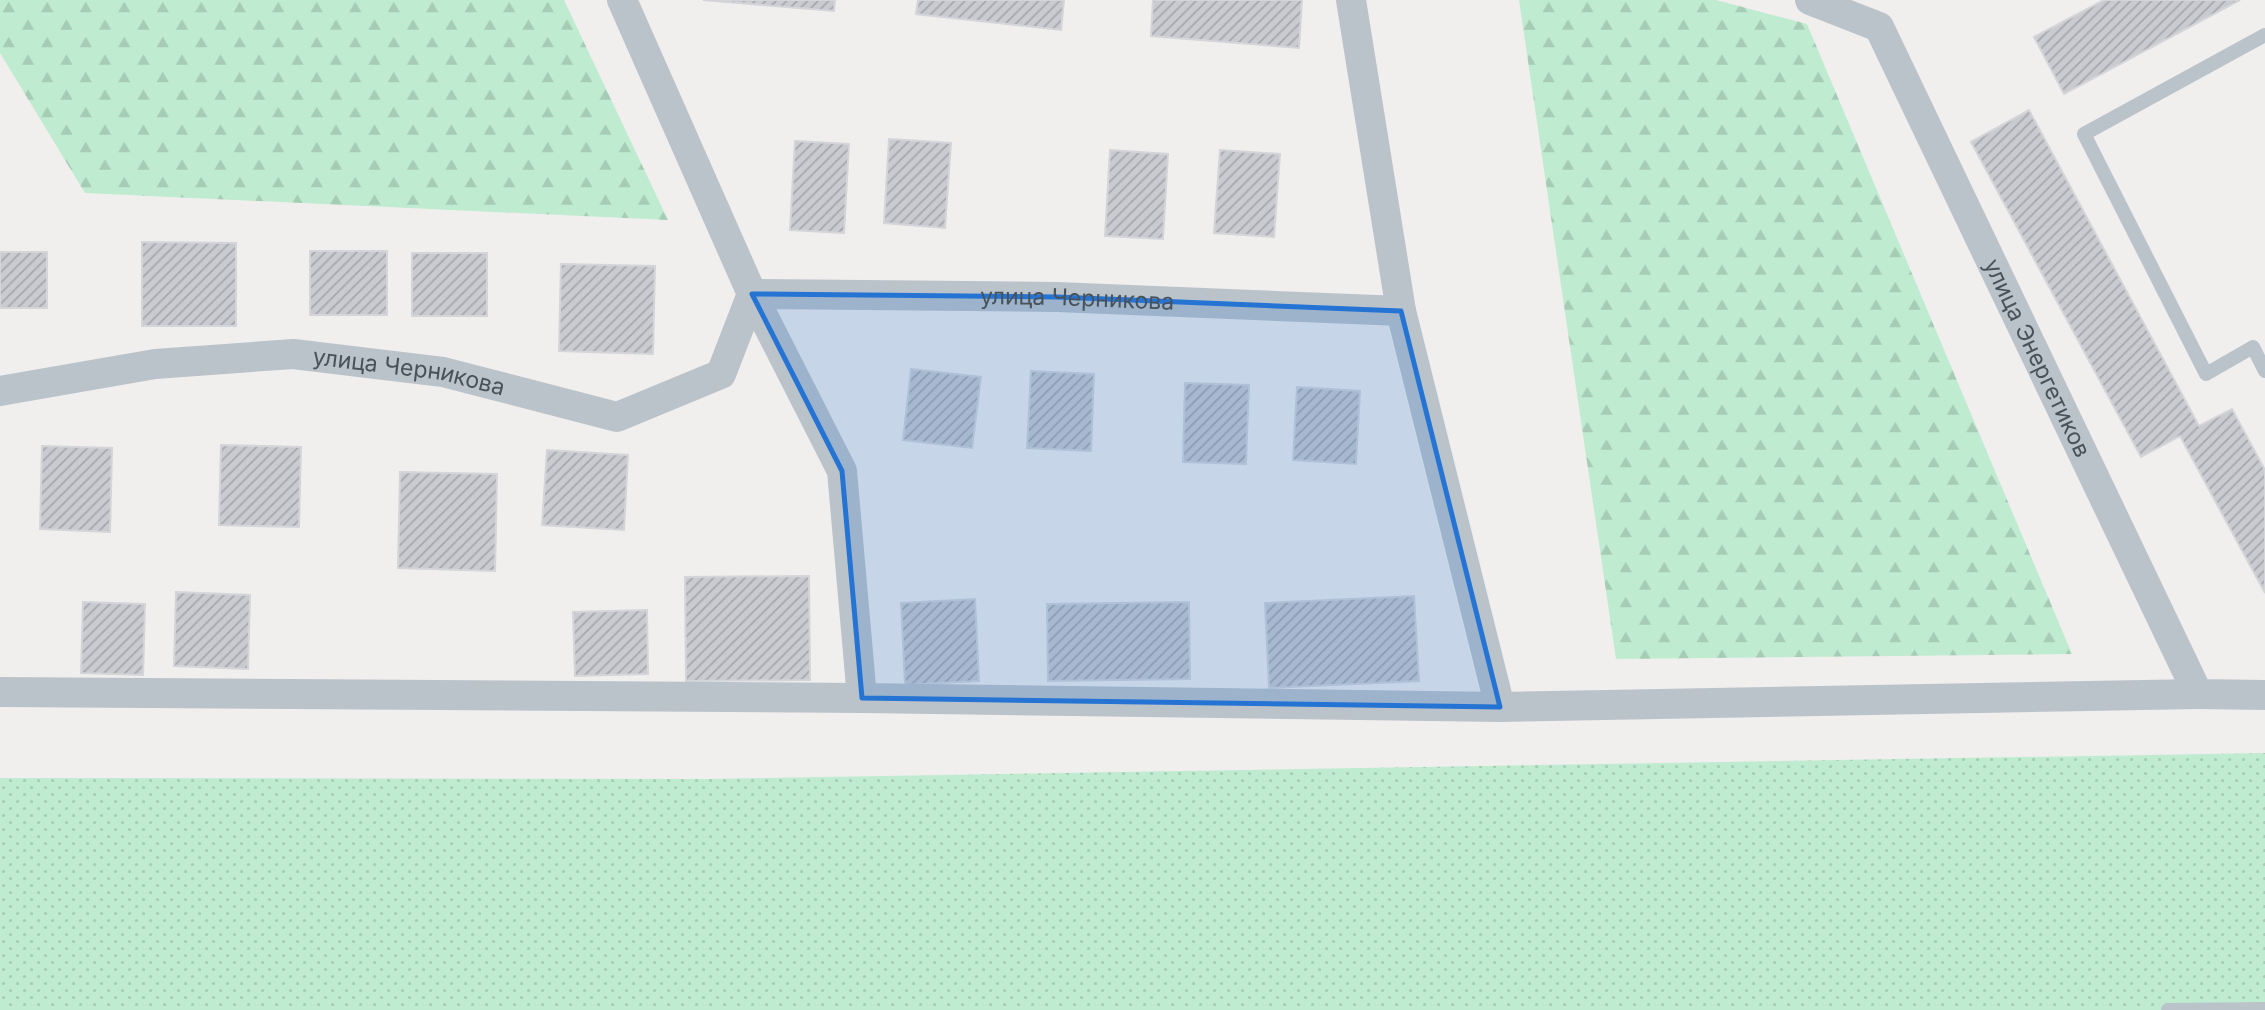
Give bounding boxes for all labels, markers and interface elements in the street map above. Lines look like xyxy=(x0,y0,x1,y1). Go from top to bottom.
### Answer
street label: улица Энергетиков xyxy=(1978,254,2097,462)
street label: улица Черникова xyxy=(980,282,1175,316)
street label: улица Черникова xyxy=(311,342,508,401)

